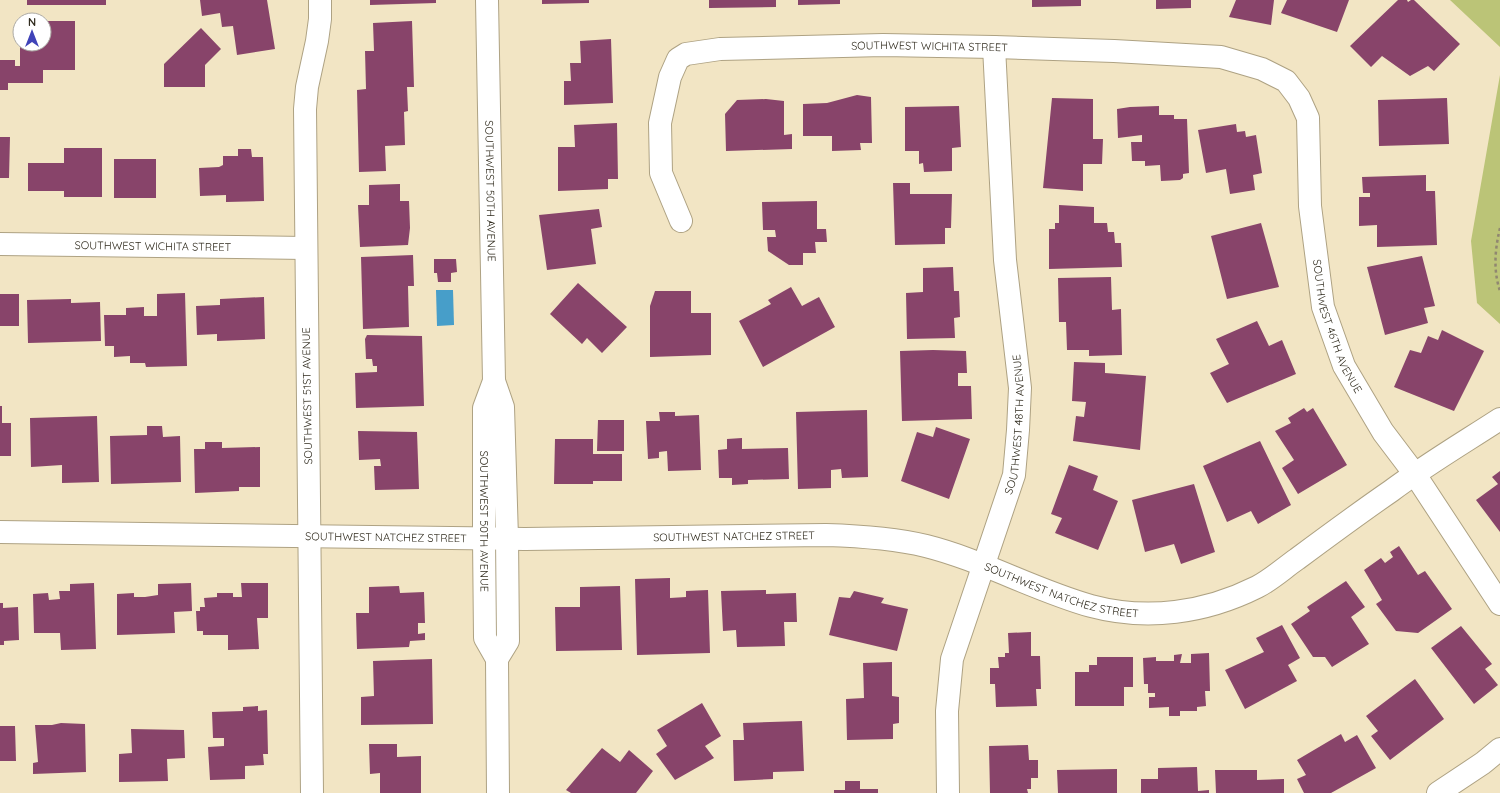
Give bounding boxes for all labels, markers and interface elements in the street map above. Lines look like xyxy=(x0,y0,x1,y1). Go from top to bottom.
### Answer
north arrow xyxy=(12,12,52,52)
text: N xyxy=(28,15,36,29)
street label: SOUTHWEST WICHITA STREET xyxy=(851,38,1008,54)
street label: SOUTHWEST 50TH AVENUE xyxy=(482,120,499,262)
street label: SOUTHWEST WICHITA STREET xyxy=(75,238,232,254)
street label: SOUTHWEST 46TH AVENUE xyxy=(1310,258,1365,396)
street label: SOUTHWEST 51ST AVENUE xyxy=(299,327,315,465)
street label: SOUTHWEST 48TH AVENUE xyxy=(1001,354,1027,496)
street label: SOUTHWEST 50TH AVENUE xyxy=(477,450,492,592)
street label: SOUTHWEST NATCHEZ STREET xyxy=(653,528,815,544)
street label: SOUTHWEST NATCHEZ STREET xyxy=(305,529,467,545)
street label: SOUTHWEST NATCHEZ STREET xyxy=(982,559,1139,620)

